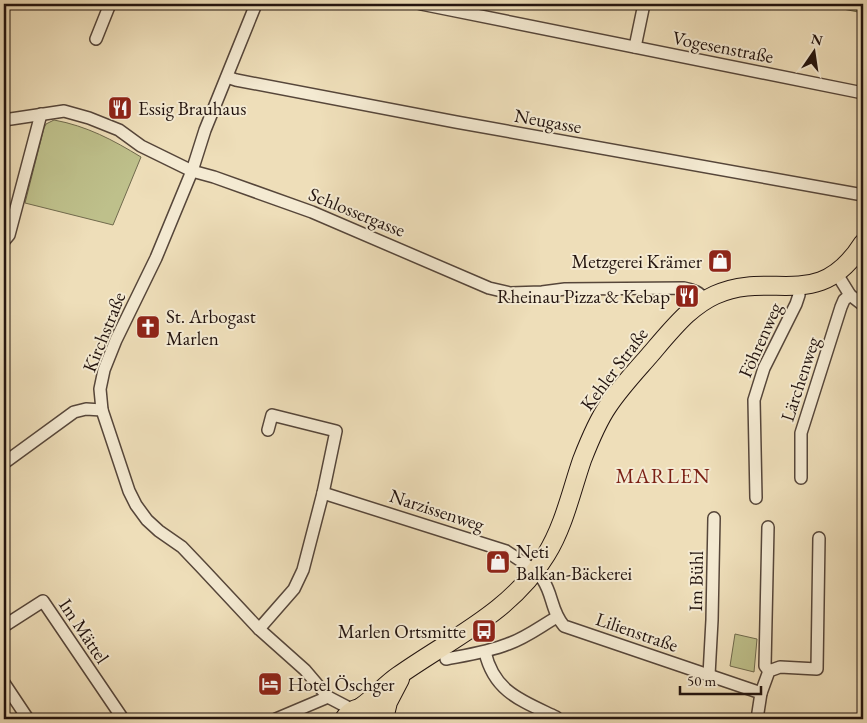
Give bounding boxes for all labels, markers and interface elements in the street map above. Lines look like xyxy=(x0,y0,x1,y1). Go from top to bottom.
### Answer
street label: Vogesenstraße xyxy=(670,25,776,69)
north arrow xyxy=(790,28,840,78)
text: N xyxy=(809,29,825,50)
restaurant icon: Essig Brauhaus xyxy=(107,95,133,121)
place label: Essig Brauhaus xyxy=(138,96,246,121)
street label: Neugasse xyxy=(512,103,584,139)
street label: Schlossergasse xyxy=(305,181,409,243)
shop icon: Metzgerei Krämer xyxy=(707,248,733,274)
place label: Metzgerei Krämer xyxy=(571,249,703,274)
restaurant icon: Rheinau Pizza & Kebap xyxy=(674,283,700,309)
place label: Rheinau Pizza & Kebap xyxy=(497,284,670,309)
street label: Kirchstraße xyxy=(77,288,131,376)
street label: Föhrenweg xyxy=(732,298,788,381)
place label: St. Arbogast Marlen xyxy=(166,304,256,351)
church icon: St. Arbogast Marlen xyxy=(135,314,161,340)
street label: Kehler Straße xyxy=(575,322,653,416)
street label: Lärchenweg xyxy=(775,333,826,425)
district label: MARLEN xyxy=(615,462,711,489)
street label: Narzissenweg xyxy=(386,483,488,537)
place label: Neti Balkan-Bäckerei xyxy=(516,539,633,586)
shop icon: Neti Balkan-Bäckerei xyxy=(485,549,511,575)
street label: Im Bühl xyxy=(683,550,709,611)
street label: Im Mättel xyxy=(53,594,115,669)
street label: Lilienstraße xyxy=(593,606,681,658)
bus stop icon: Marlen Ortsmitte xyxy=(471,618,497,644)
place label: Marlen Ortsmitte xyxy=(338,619,466,644)
scale bar xyxy=(680,663,761,695)
hotel icon: Hotel Öschger xyxy=(257,671,283,697)
text: 50 m xyxy=(687,671,716,690)
place label: Hotel Öschger xyxy=(288,672,395,697)

